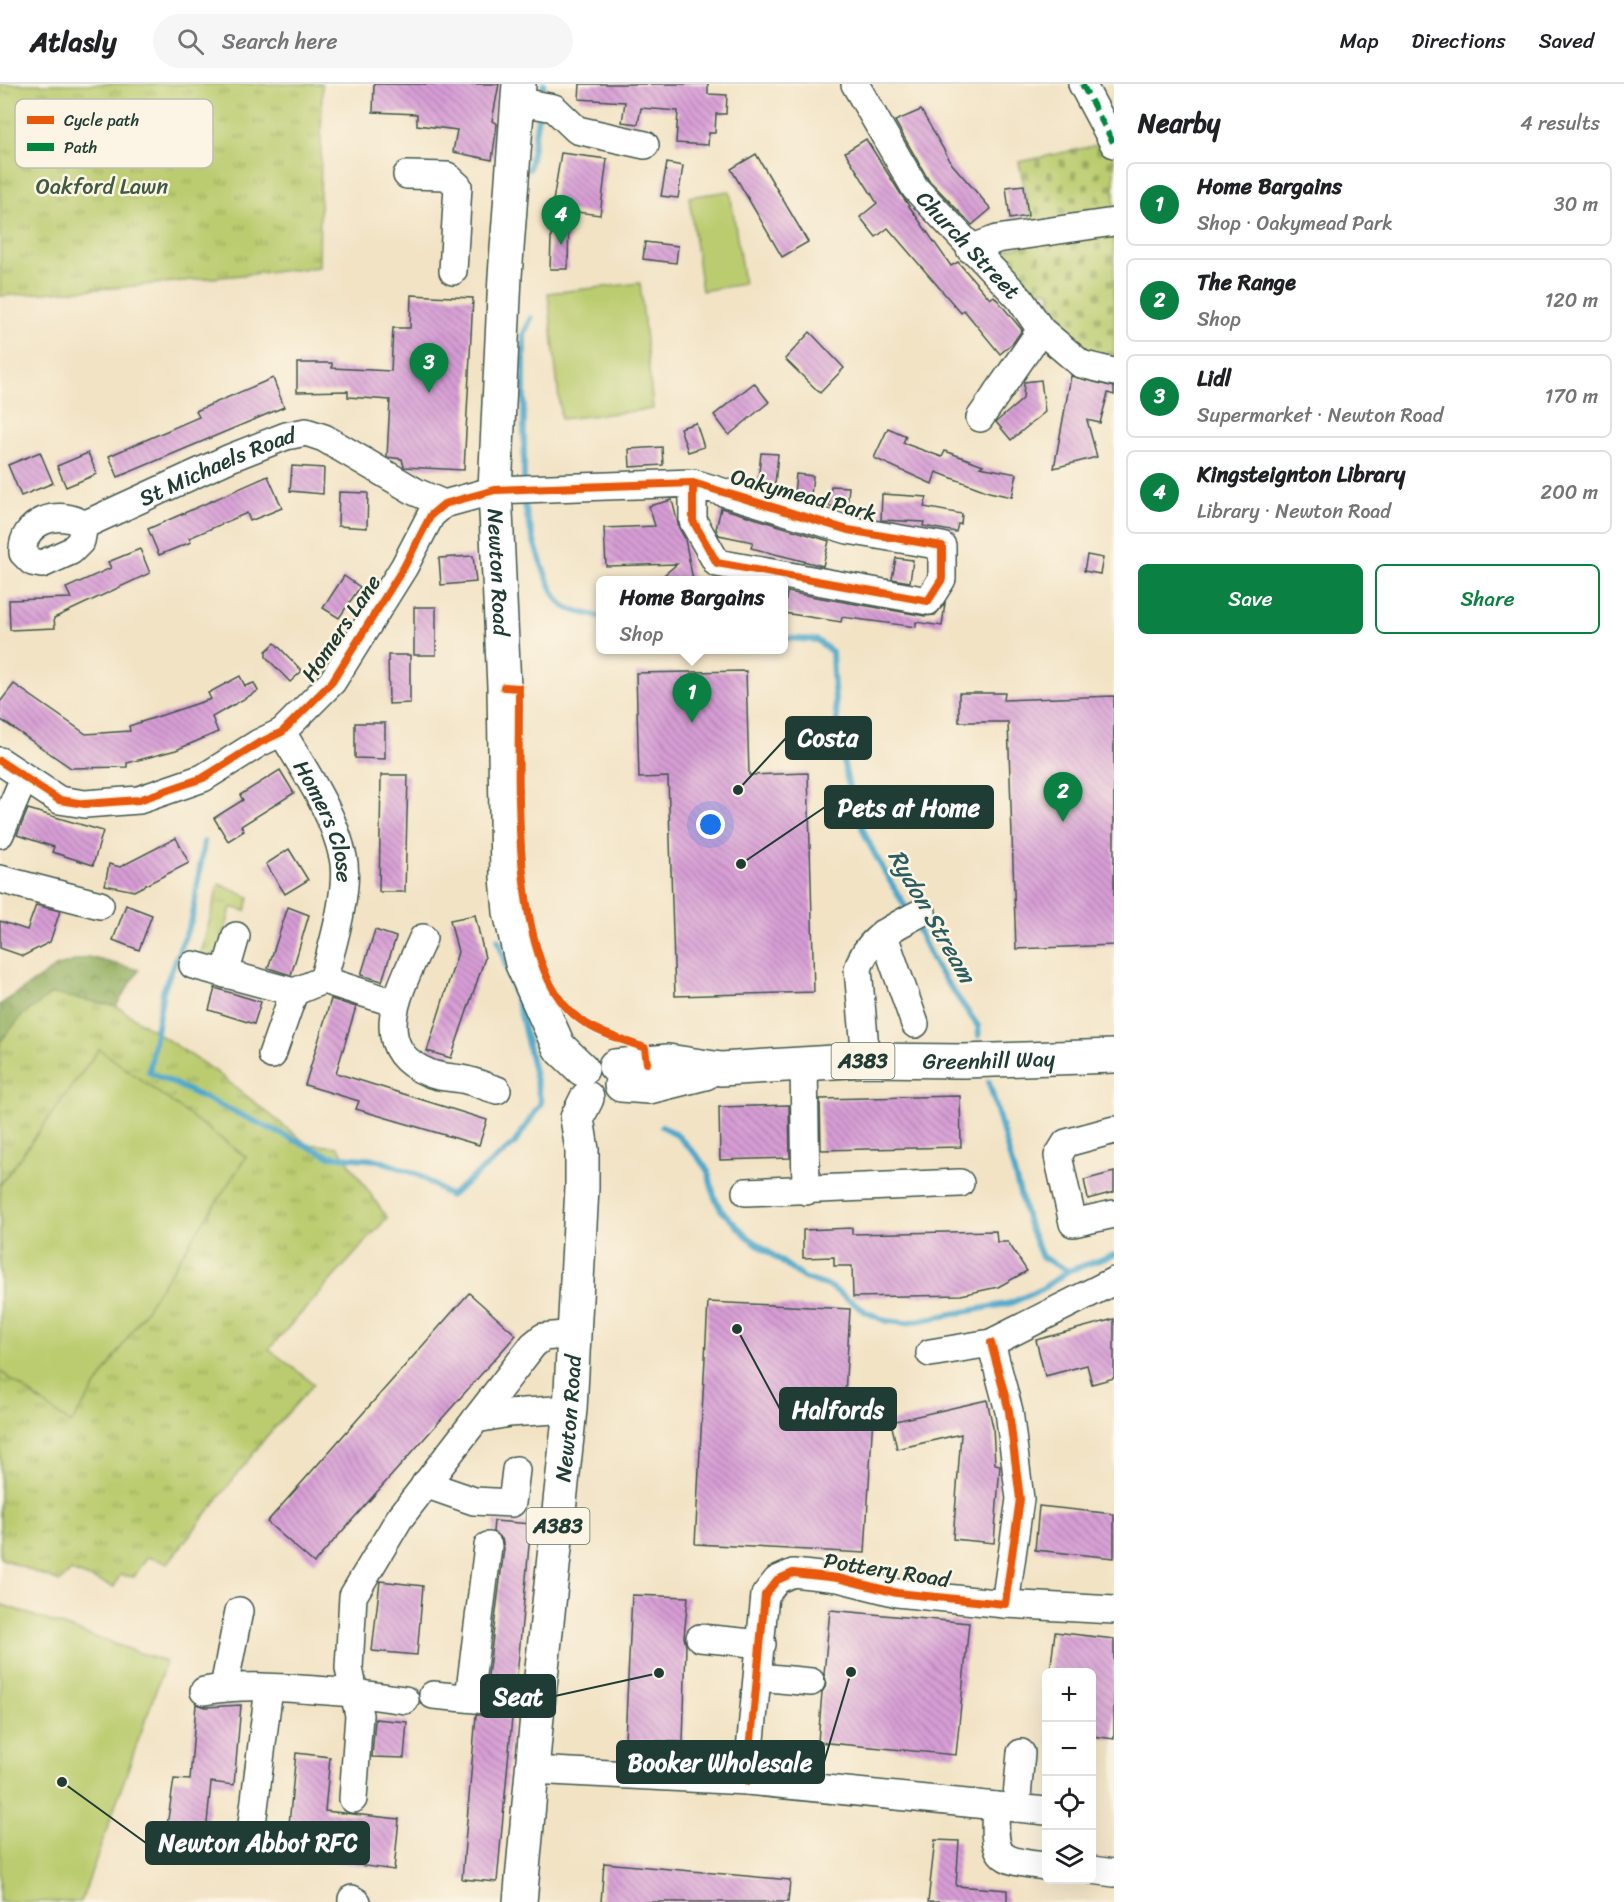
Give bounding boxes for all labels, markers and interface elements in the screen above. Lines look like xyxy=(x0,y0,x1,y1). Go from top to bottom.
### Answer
search box xyxy=(153,14,573,68)
text: Atlasly xyxy=(30,17,117,66)
text: Search here xyxy=(222,22,338,61)
text: Map xyxy=(1340,22,1378,60)
text: Directions xyxy=(1411,22,1506,60)
text: Saved xyxy=(1539,22,1594,60)
icon: search xyxy=(174,25,207,58)
legend xyxy=(15,99,213,168)
text: Nearby xyxy=(1138,100,1220,146)
text: Cycle path xyxy=(64,106,139,135)
text: 4 results xyxy=(1520,106,1600,141)
text: Path xyxy=(64,133,97,162)
park label: Oakford Lawn xyxy=(36,167,168,206)
text: Home Bargains xyxy=(1197,167,1342,206)
street label: Church Street xyxy=(907,181,1031,309)
text: 1 xyxy=(1155,187,1164,222)
text: 30 m xyxy=(1554,187,1598,222)
pin: 4 xyxy=(542,196,580,245)
text: Shop · Oakymead Park xyxy=(1197,206,1393,241)
text: The Range xyxy=(1197,263,1296,302)
text: 2 xyxy=(1154,283,1165,318)
text: 120 m xyxy=(1545,283,1598,318)
text: Shop xyxy=(1197,302,1241,337)
pin: 3 xyxy=(410,344,448,393)
text: Lidl xyxy=(1197,359,1231,398)
text: 3 xyxy=(1154,379,1165,414)
text: 170 m xyxy=(1545,379,1598,414)
text: Supermarket · Newton Road xyxy=(1197,398,1443,433)
street label: St Michaels Road xyxy=(132,415,300,517)
text: Kingsteignton Library xyxy=(1197,455,1405,494)
street label: Oakymead Park xyxy=(726,457,882,533)
text: 4 xyxy=(1153,475,1166,510)
text: 200 m xyxy=(1541,475,1598,510)
text: Library · Newton Road xyxy=(1197,494,1391,529)
street label: Newton Road xyxy=(476,508,521,638)
button: Save xyxy=(1138,564,1363,634)
button: Share xyxy=(1375,564,1600,634)
street label: Homers Lane xyxy=(290,566,392,690)
popup xyxy=(596,576,788,654)
text: Home Bargains xyxy=(619,578,765,617)
text: Shop xyxy=(619,617,663,652)
pin: 1 xyxy=(672,674,712,723)
callout: Costa xyxy=(786,717,871,759)
text: Costa xyxy=(797,717,859,759)
street label: Homers Close xyxy=(283,752,364,883)
pin: 2 xyxy=(1044,772,1082,822)
callout: Pets at Home xyxy=(825,786,993,828)
text: Pets at Home xyxy=(838,787,981,829)
your location xyxy=(696,810,725,839)
water label: Rydon Stream xyxy=(876,841,989,993)
street label: Greenhill Way xyxy=(922,1038,1056,1081)
road number: A383 xyxy=(832,1043,894,1079)
street label: Newton Road xyxy=(543,1353,592,1484)
callout: Halfords xyxy=(780,1388,896,1430)
text: Halfords xyxy=(792,1389,885,1431)
road number: A383 xyxy=(526,1508,590,1544)
street label: Pottery Road xyxy=(821,1541,954,1599)
map controls xyxy=(1042,1668,1096,1884)
button: + xyxy=(1042,1668,1096,1722)
callout: Seat xyxy=(481,1675,555,1717)
text: Seat xyxy=(492,1676,543,1718)
button: − xyxy=(1042,1722,1096,1776)
callout: Booker Wholesale xyxy=(617,1741,824,1783)
text: Booker Wholesale xyxy=(628,1742,813,1784)
button: locate xyxy=(1042,1776,1096,1830)
callout: Newton Abbot RFC xyxy=(146,1822,369,1864)
text: Newton Abbot RFC xyxy=(157,1822,358,1864)
button: layers xyxy=(1042,1830,1096,1884)

